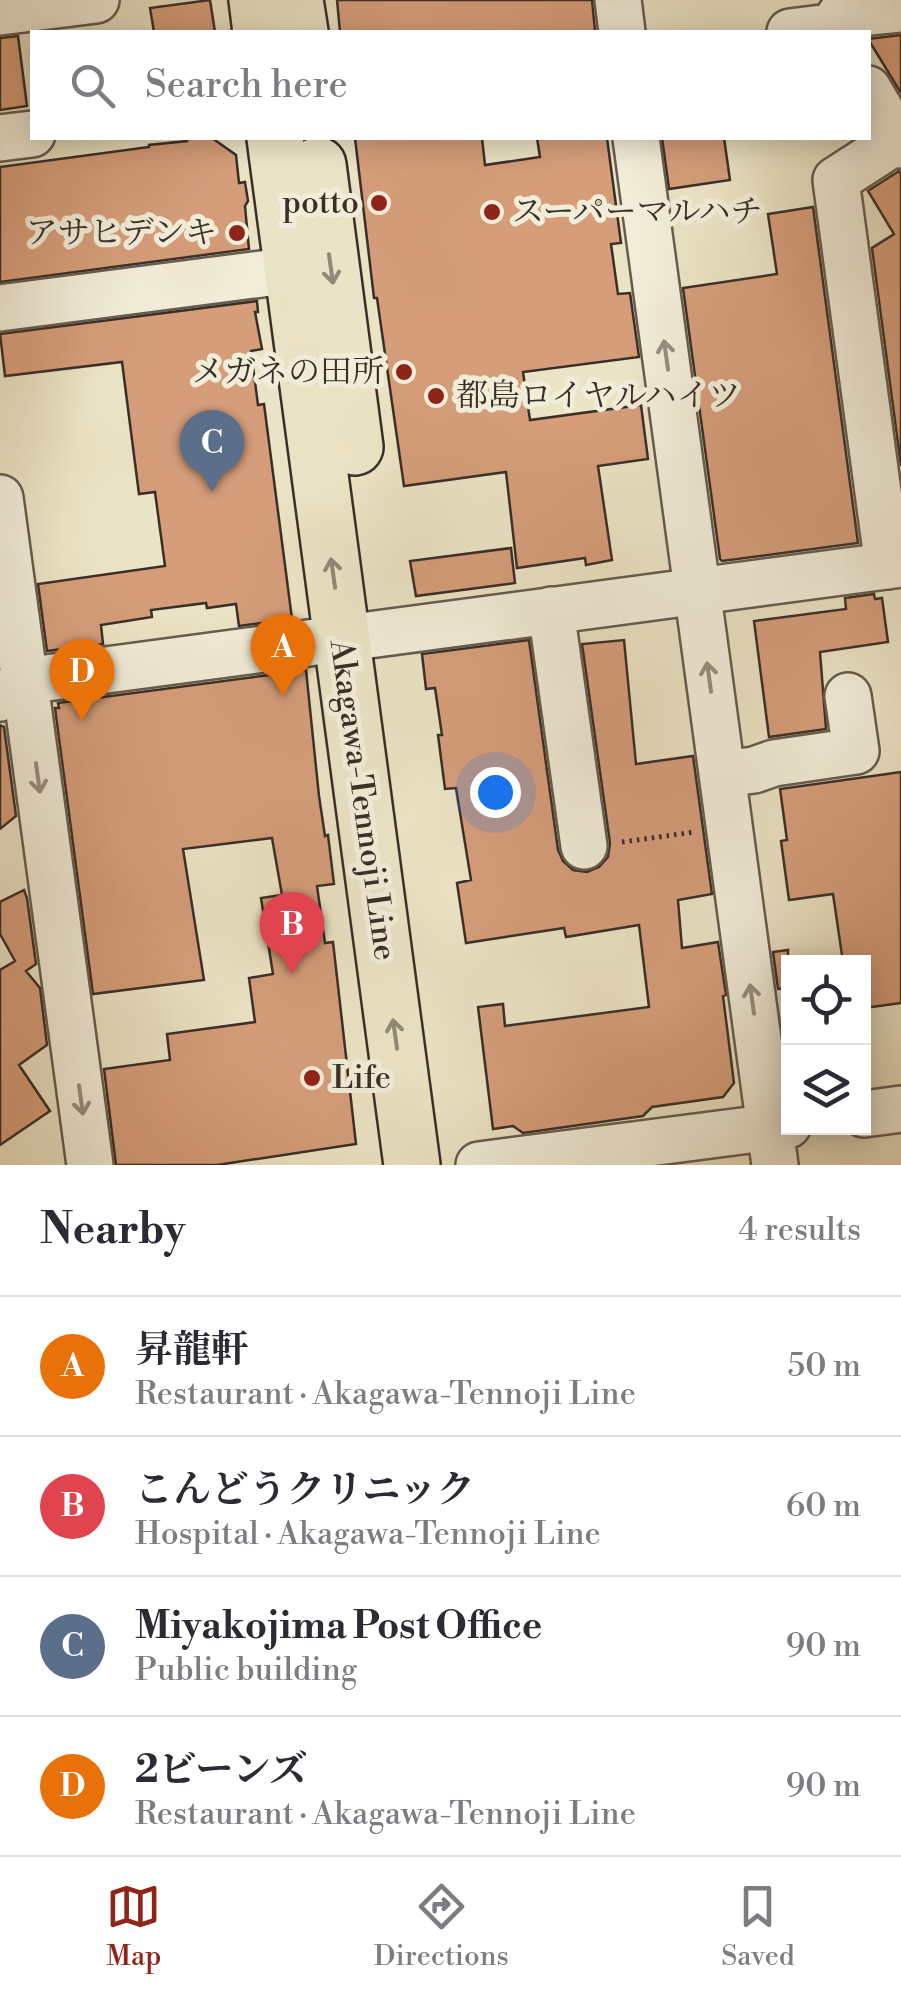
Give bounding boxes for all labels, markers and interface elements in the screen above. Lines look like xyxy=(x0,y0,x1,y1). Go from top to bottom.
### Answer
search box xyxy=(30,30,871,140)
icon: search xyxy=(65,58,120,113)
text: Search here xyxy=(145,62,348,109)
place label: potto xyxy=(283,183,359,223)
marker: potto xyxy=(368,192,390,214)
place label: スーパーマルハチ xyxy=(512,192,763,232)
marker: スーパーマルハチ xyxy=(481,201,503,223)
place label: アサヒデンキ xyxy=(26,213,217,253)
marker: アサヒデンキ xyxy=(226,222,248,244)
one-way arrow xyxy=(323,252,341,285)
one-way arrow xyxy=(656,339,674,371)
place label: メガネの田所 xyxy=(192,352,384,392)
marker: メガネの田所 xyxy=(393,361,415,383)
place label: 都島ロイヤルハイツ xyxy=(456,376,740,416)
marker: 都島ロイヤルハイツ xyxy=(425,385,447,407)
pin: C xyxy=(180,410,244,492)
one-way arrow xyxy=(323,557,342,589)
pin: A xyxy=(250,614,316,696)
street label: Akagawa-Tennoji Line xyxy=(321,636,405,963)
pin: D xyxy=(49,638,114,721)
one-way arrow xyxy=(699,661,718,694)
one-way arrow xyxy=(30,761,48,793)
your location xyxy=(470,767,521,818)
pin: B xyxy=(260,892,324,974)
map controls xyxy=(781,955,871,1135)
button: locate xyxy=(781,955,871,1045)
one-way arrow xyxy=(743,983,761,1016)
one-way arrow xyxy=(385,1018,403,1050)
button: layers xyxy=(781,1045,871,1135)
place label: Life xyxy=(332,1058,391,1098)
marker: Life xyxy=(301,1067,323,1089)
one-way arrow xyxy=(72,1083,91,1115)
text: Nearby xyxy=(40,1204,185,1257)
text: 4 results xyxy=(739,1210,861,1250)
text: 昇龍軒 xyxy=(135,1327,249,1374)
text: A xyxy=(61,1346,84,1386)
text: 50 m xyxy=(788,1346,861,1386)
text: Restaurant · Akagawa-Tennoji Line xyxy=(135,1374,636,1414)
text: こんどうクリニック xyxy=(135,1467,475,1514)
text: B xyxy=(60,1486,85,1526)
text: 60 m xyxy=(786,1486,861,1526)
text: Hospital · Akagawa-Tennoji Line xyxy=(135,1514,601,1554)
text: Miyakojima Post Office xyxy=(135,1603,542,1650)
text: C xyxy=(61,1626,84,1666)
text: 90 m xyxy=(786,1626,861,1666)
text: Public building xyxy=(135,1650,357,1690)
text: 2ビーンズ xyxy=(135,1747,307,1794)
text: D xyxy=(60,1766,85,1806)
text: 90 m xyxy=(786,1766,861,1806)
text: Restaurant · Akagawa-Tennoji Line xyxy=(135,1794,636,1834)
tab: Map xyxy=(106,1879,161,1974)
tab: Directions xyxy=(374,1879,509,1974)
tab: Saved xyxy=(721,1879,795,1974)

